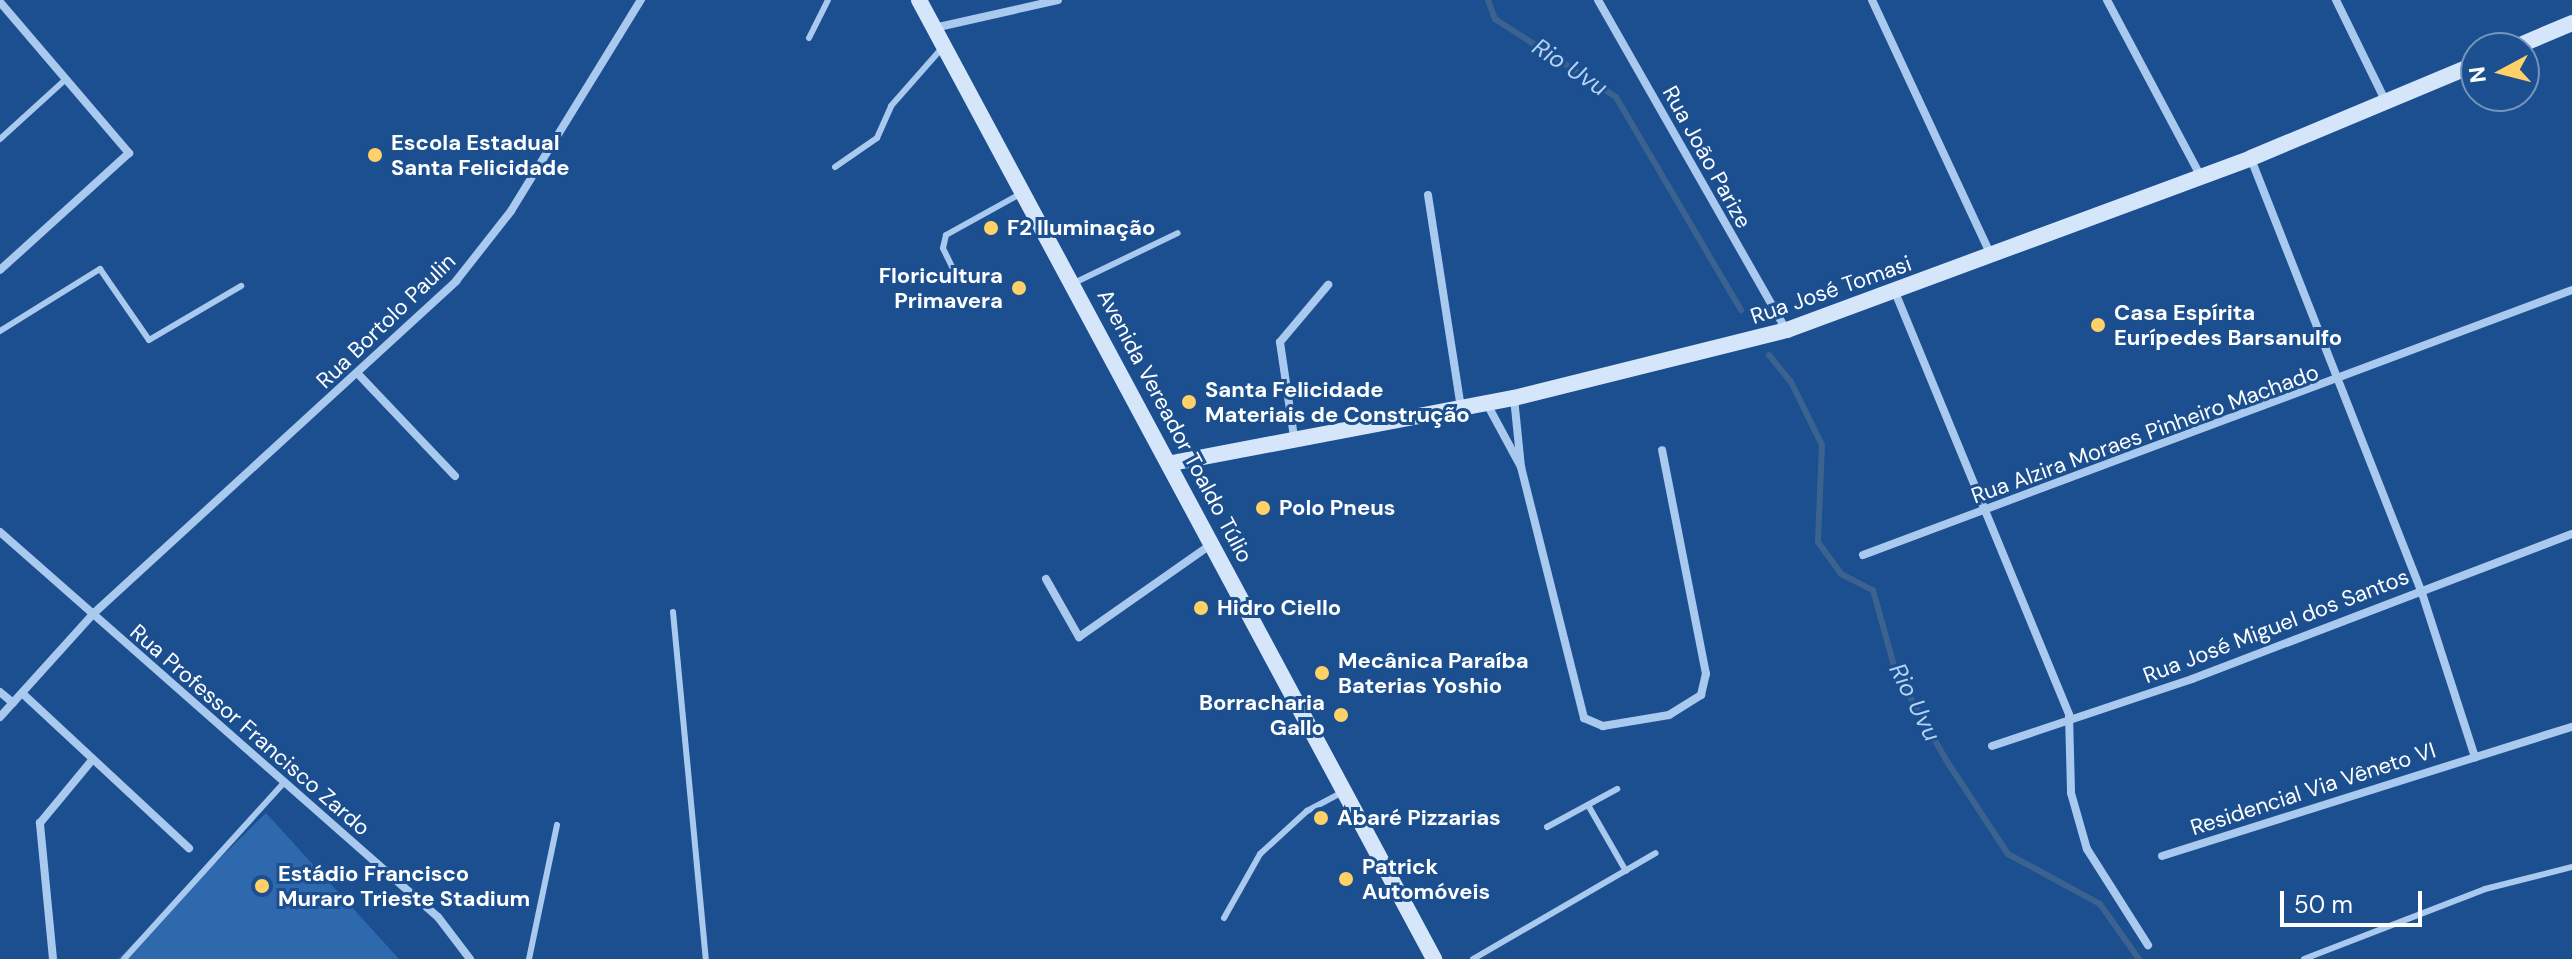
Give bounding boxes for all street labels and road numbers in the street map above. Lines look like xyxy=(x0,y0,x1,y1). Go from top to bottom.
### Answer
street label: Rua João Parize xyxy=(1657,81,1757,233)
street label: Rua Bortolo Paulin xyxy=(311,248,461,394)
street label: Rua José Tomasi xyxy=(1747,250,1915,330)
street label: Avenida Vereador Toaldo Túlio xyxy=(1092,285,1258,567)
street label: Rua Alzira Moraes Pinheiro Machado xyxy=(1968,359,2322,509)
street label: Rua José Miguel dos Santos xyxy=(2139,563,2413,689)
street label: Rua Professor Francisco Zardo xyxy=(125,619,375,841)
street label: Residencial Via Vêneto VI xyxy=(2187,737,2439,841)

